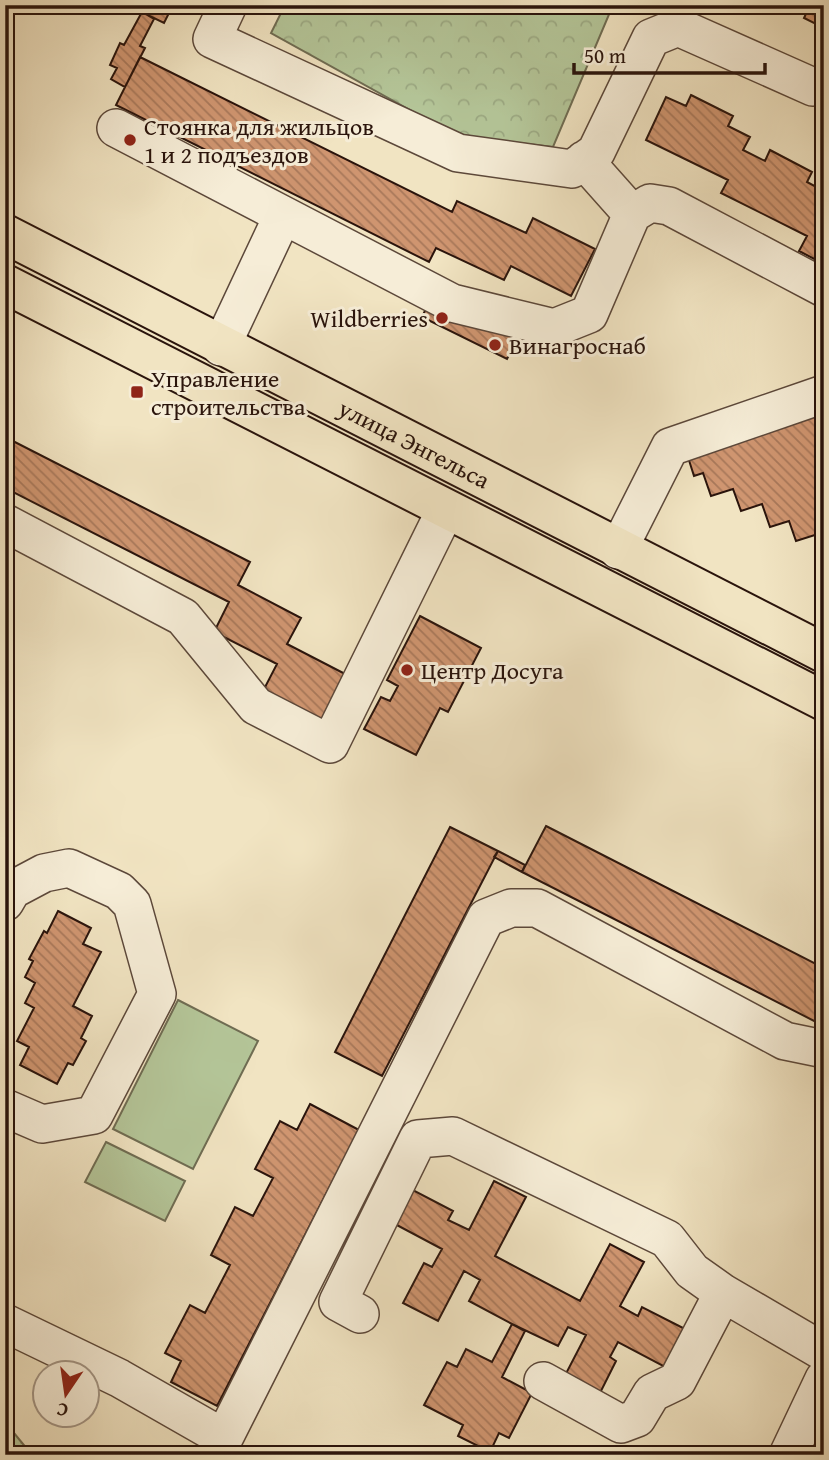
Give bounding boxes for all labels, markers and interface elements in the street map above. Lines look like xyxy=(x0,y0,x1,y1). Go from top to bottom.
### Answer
scale bar xyxy=(574,32,764,76)
text: 50 m xyxy=(584,40,626,71)
place label: Стоянка для жильцов 1 и 2 подъездов xyxy=(144,109,374,172)
marker: Стоянка для жильцов 1 и 2 подъездов xyxy=(122,132,138,148)
place label: Wildberries xyxy=(310,301,428,336)
marker: Wildberries xyxy=(434,310,450,326)
place label: Винагроснаб xyxy=(509,328,646,363)
marker: Винагроснаб xyxy=(487,337,503,353)
place label: Управление строительства xyxy=(151,361,306,424)
marker: Управление строительства xyxy=(129,384,145,400)
street label: улица Энгельса xyxy=(332,390,497,497)
place label: Центр Досуга xyxy=(421,653,564,688)
marker: Центр Досуга xyxy=(399,662,415,678)
north arrow xyxy=(32,1358,102,1428)
text: С xyxy=(54,1396,71,1425)

